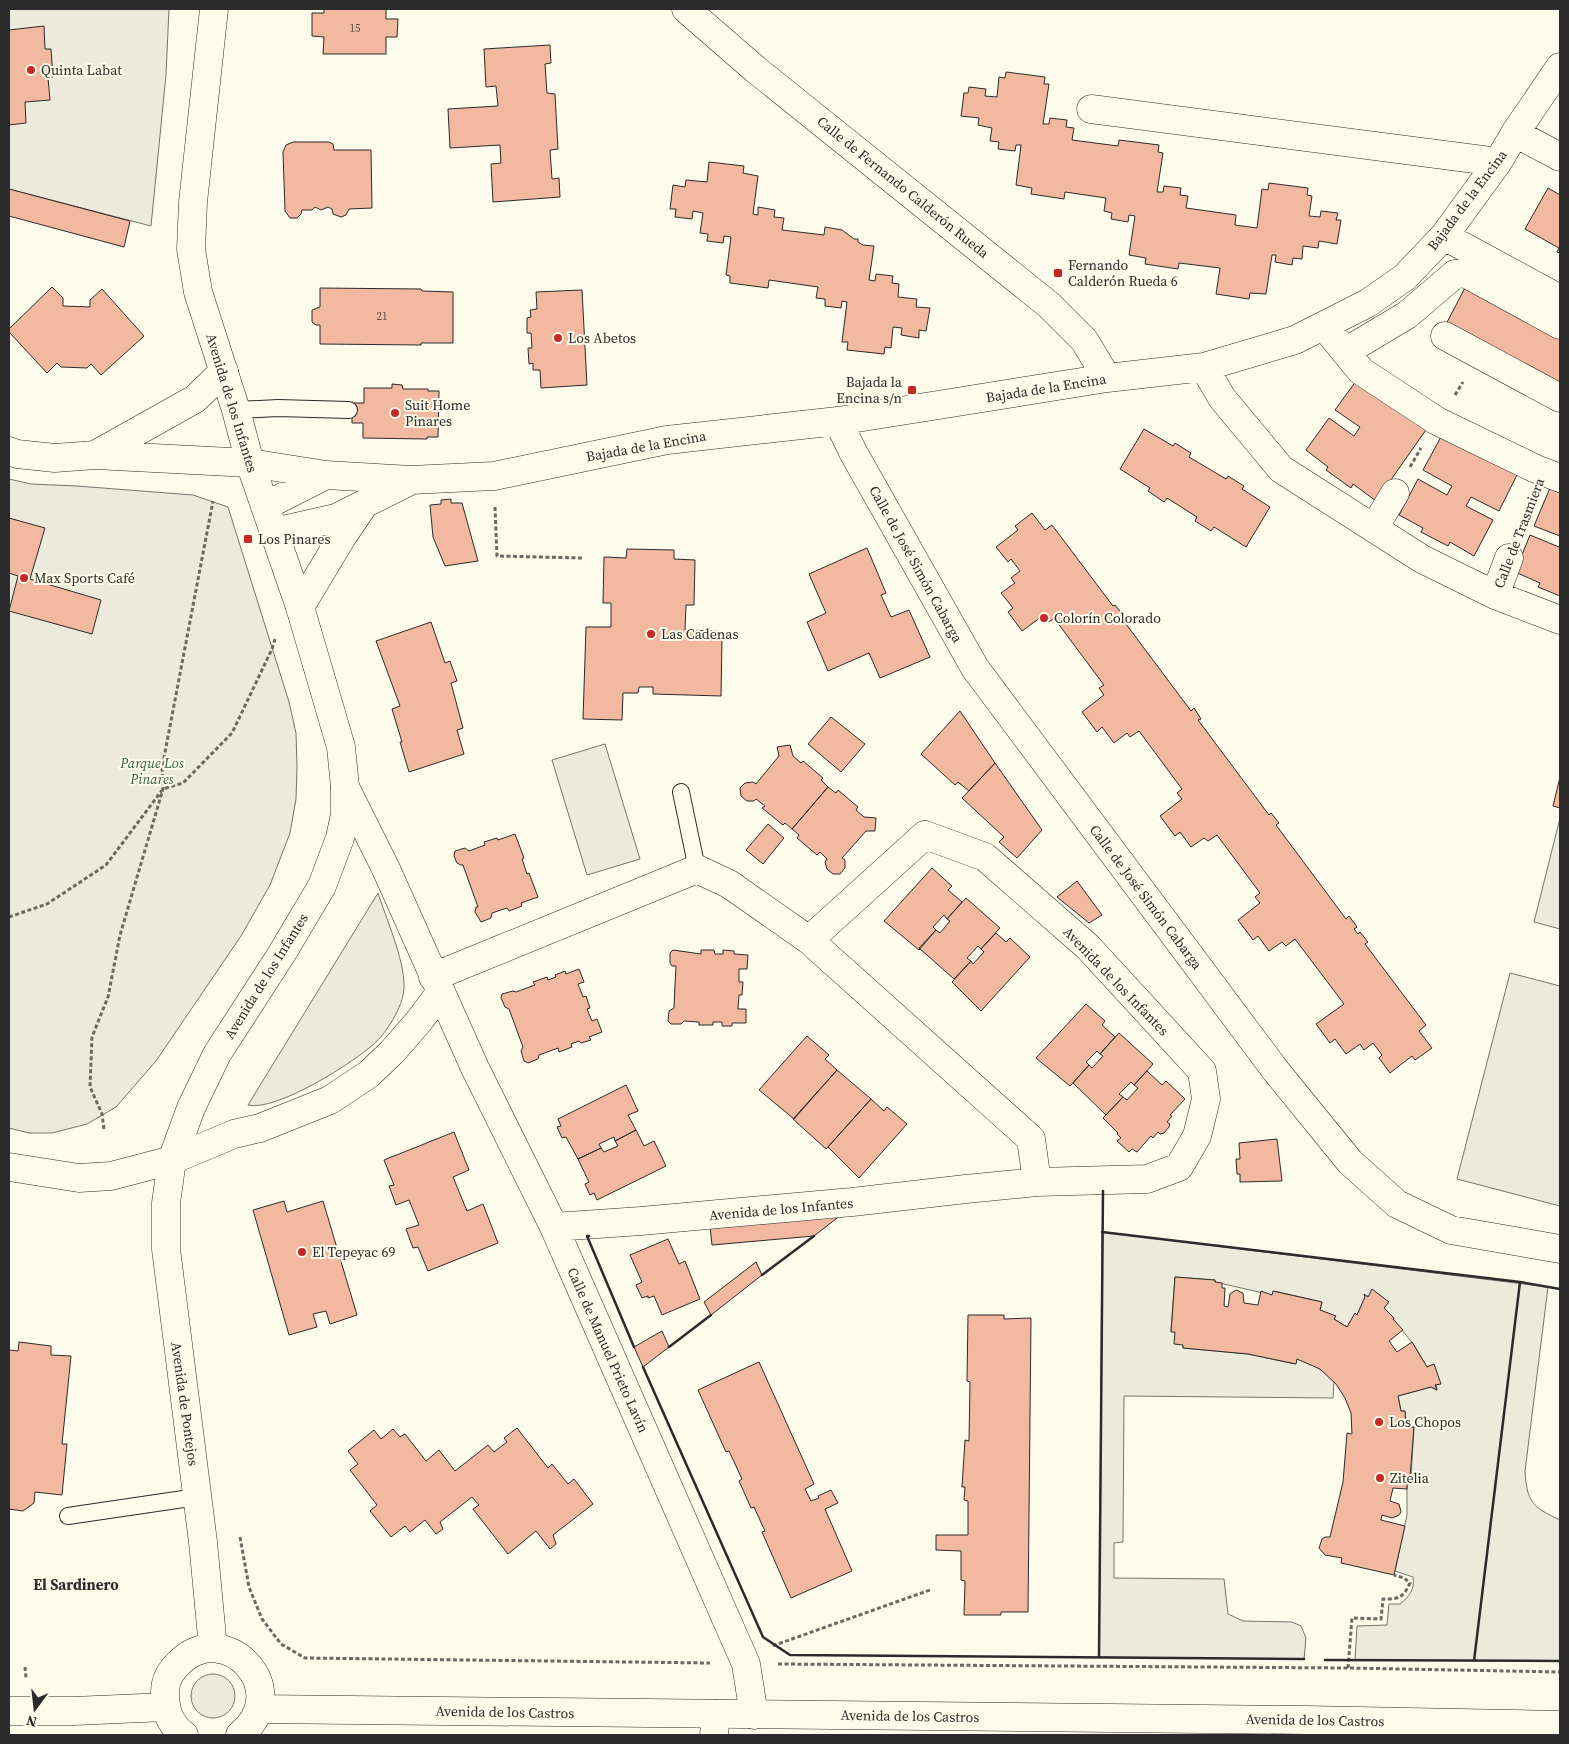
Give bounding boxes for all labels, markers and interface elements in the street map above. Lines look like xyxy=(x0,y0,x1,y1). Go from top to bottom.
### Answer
house number: 15 xyxy=(350,21,361,36)
place label: Quinta Labat xyxy=(41,60,122,80)
marker: Quinta Labat xyxy=(25,64,37,76)
street label: Calle de Fernando Calderón Rueda xyxy=(813,111,994,263)
street label: Bajada de la Encina xyxy=(1422,145,1512,255)
place label: Fernando Calderón Rueda 6 xyxy=(1068,255,1178,291)
marker: Fernando Calderón Rueda 6 xyxy=(1052,267,1064,279)
house number: 21 xyxy=(377,309,388,324)
place label: Los Abetos xyxy=(568,328,636,348)
street label: Avenida de los Infantes xyxy=(201,331,263,475)
marker: Los Abetos xyxy=(552,332,564,344)
street label: Bajada de la Encina xyxy=(984,368,1108,407)
place label: Bajada la Encina s/n xyxy=(836,372,903,408)
marker: Bajada la Encina s/n xyxy=(906,384,918,396)
place label: Suit Home Pinares xyxy=(405,395,470,431)
marker: Suit Home Pinares xyxy=(389,407,401,419)
street label: Bajada de la Encina xyxy=(584,425,708,466)
street label: Calle de Trasmiera xyxy=(1489,474,1550,591)
street label: Calle de José Simón Cabarga xyxy=(864,482,968,647)
place label: Los Pinares xyxy=(258,529,330,549)
marker: Los Pinares xyxy=(242,533,254,545)
place label: Max Sports Café xyxy=(34,568,135,588)
marker: Max Sports Café xyxy=(18,572,30,584)
place label: Colorín Colorado xyxy=(1054,608,1161,628)
marker: Colorín Colorado xyxy=(1038,612,1050,624)
place label: Las Cadenas xyxy=(661,624,739,644)
marker: Las Cadenas xyxy=(645,628,657,640)
park label: Parque Los Pinares xyxy=(119,753,185,789)
street label: Calle de José Simón Cabarga xyxy=(1085,820,1208,974)
street label: Avenida de los Infantes xyxy=(219,909,313,1043)
street label: Avenida de los Infantes xyxy=(1059,922,1173,1040)
street label: Avenida de los Infantes xyxy=(708,1193,854,1225)
place label: El Tepeyac 69 xyxy=(312,1242,395,1262)
marker: El Tepeyac 69 xyxy=(296,1246,308,1258)
street label: Calle de Manuel Prieto Lavín xyxy=(562,1264,654,1436)
street label: Avenida de Pontejos xyxy=(166,1341,204,1467)
place label: Los Chopos xyxy=(1389,1412,1461,1432)
marker: Los Chopos xyxy=(1373,1416,1385,1428)
place label: Zitelia xyxy=(1390,1468,1430,1488)
marker: Zitelia xyxy=(1374,1472,1386,1484)
district label: El Sardinero xyxy=(33,1574,119,1595)
north arrow xyxy=(10,1684,60,1734)
street label: Avenida de los Castros xyxy=(435,1701,575,1723)
street label: Avenida de los Castros xyxy=(840,1705,980,1727)
street label: Avenida de los Castros xyxy=(1245,1709,1385,1731)
text: N xyxy=(24,1711,39,1733)

